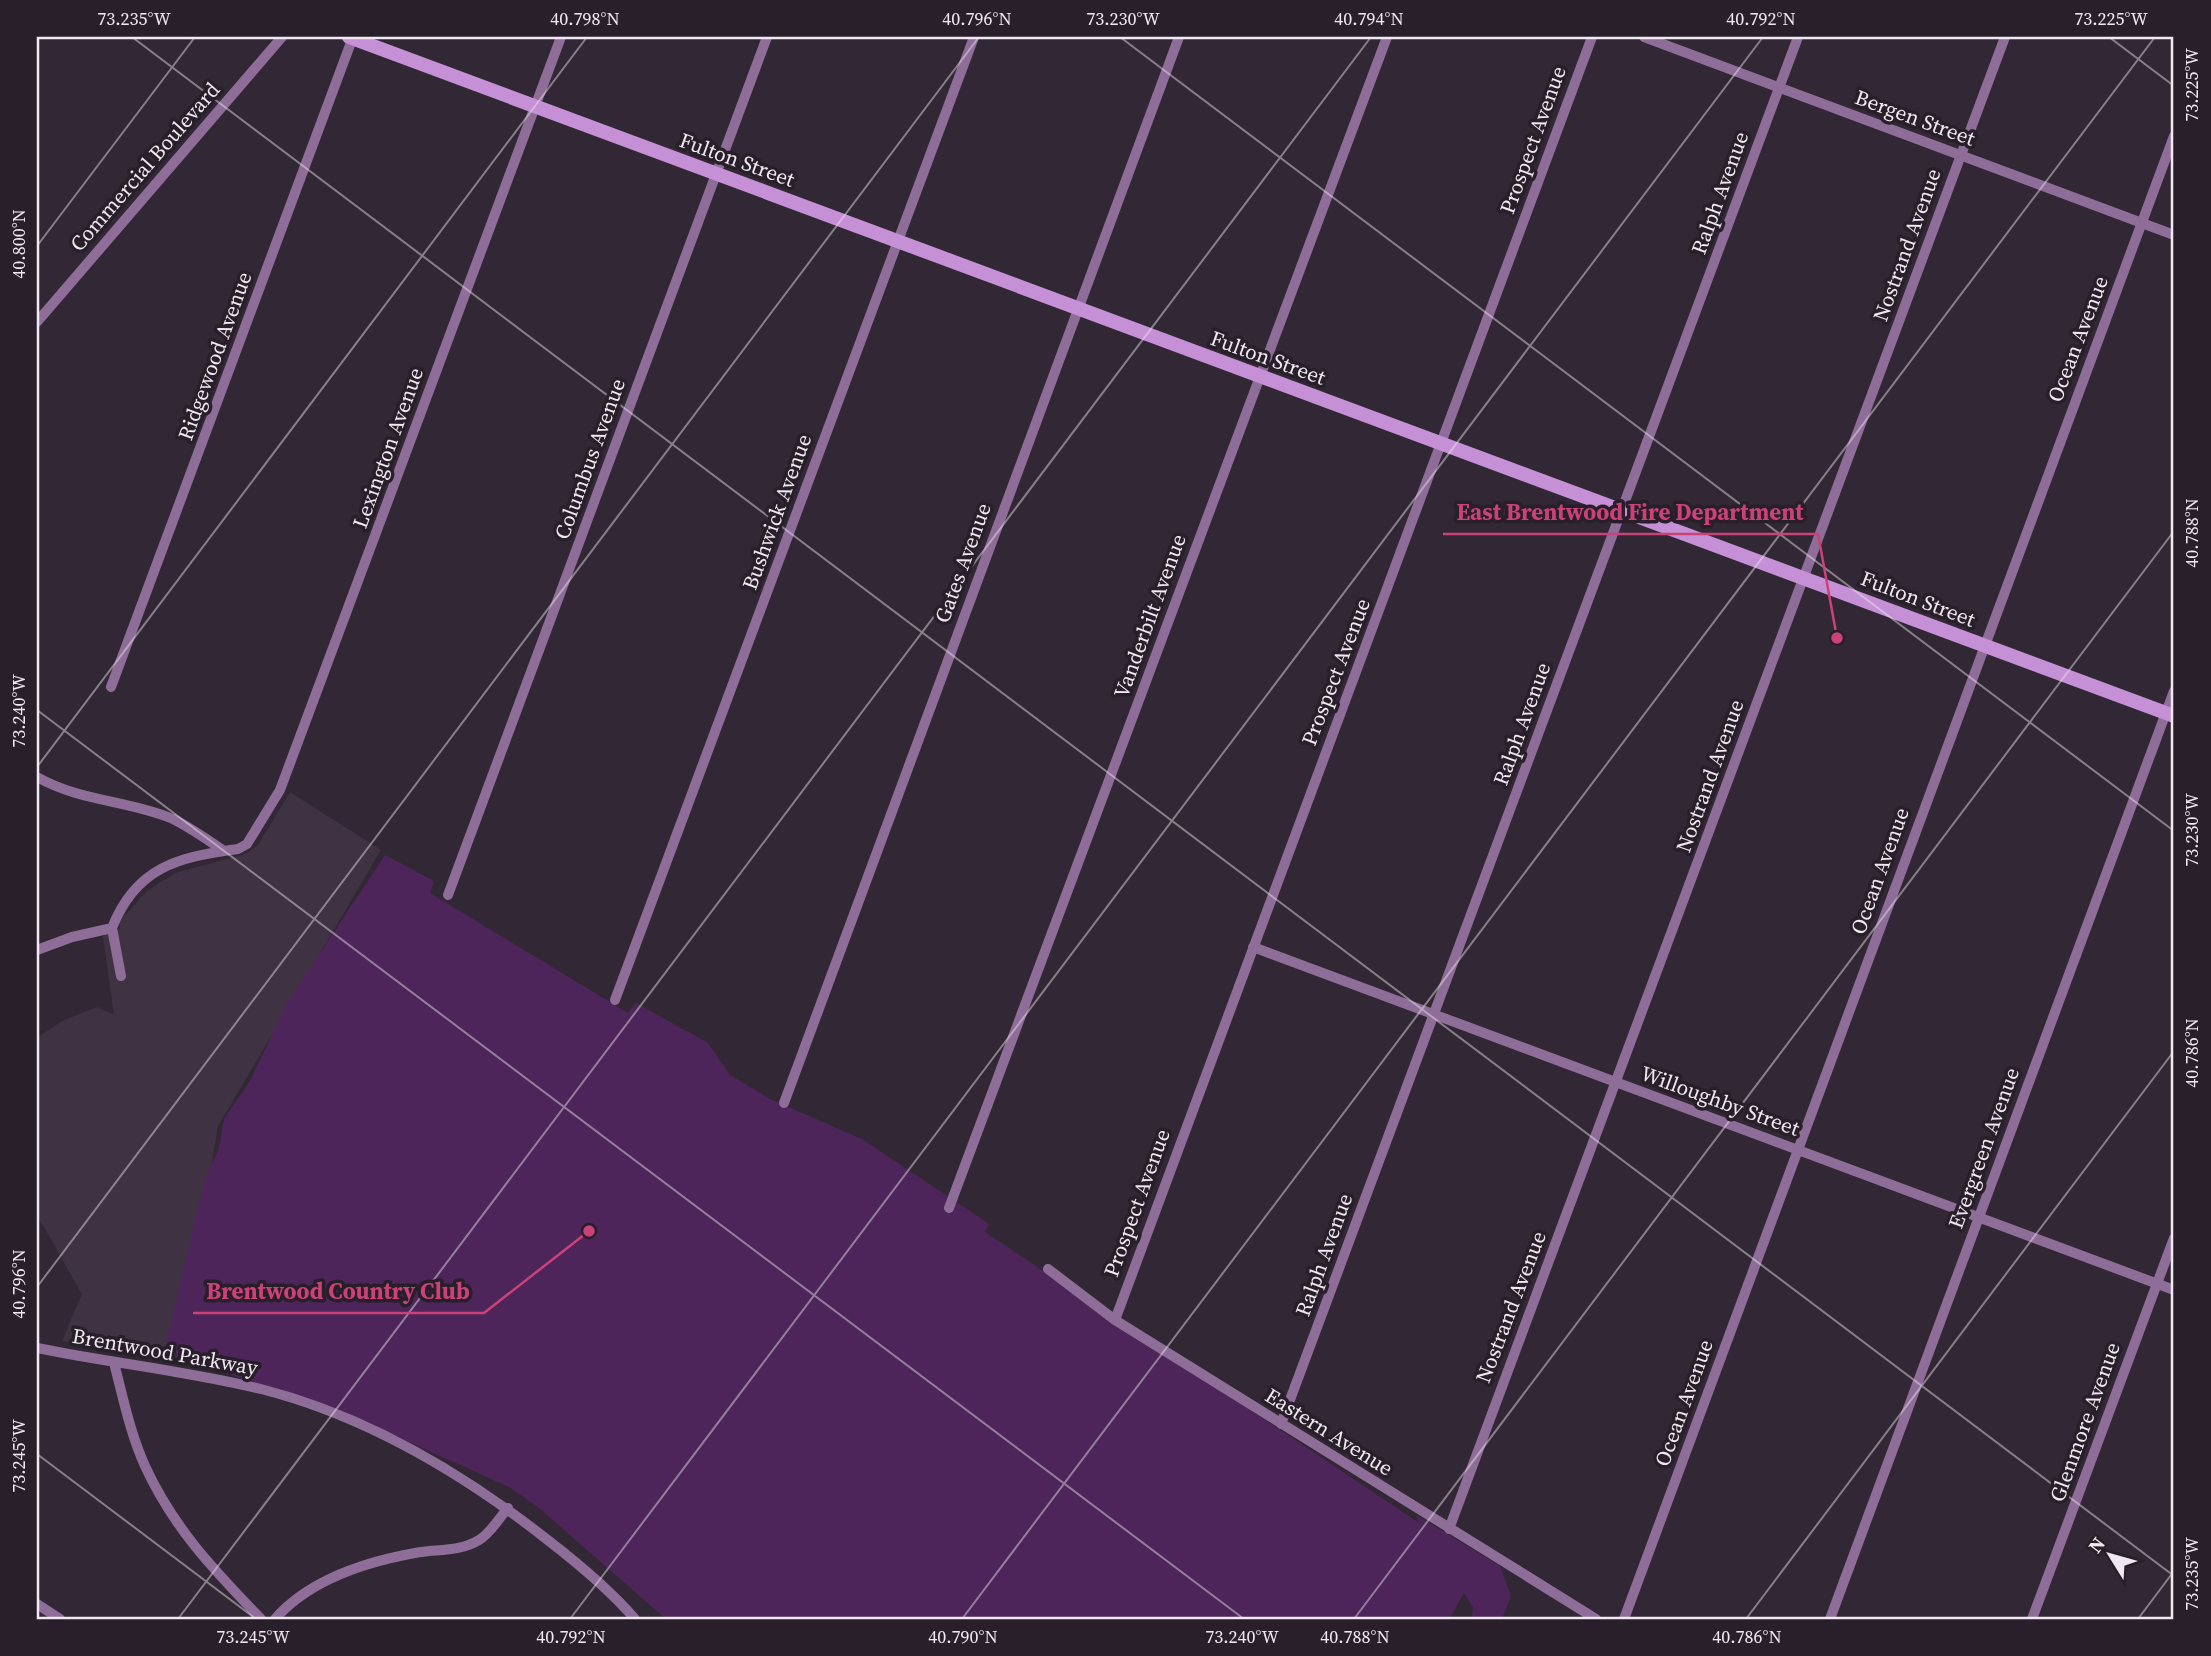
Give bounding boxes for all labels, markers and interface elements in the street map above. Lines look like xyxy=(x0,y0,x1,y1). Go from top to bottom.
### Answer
text: 73.235°W xyxy=(97,6,171,31)
text: 40.798°N xyxy=(550,6,620,31)
text: 40.796°N xyxy=(942,6,1012,31)
text: 73.230°W xyxy=(1086,6,1160,31)
text: 40.794°N xyxy=(1334,6,1404,31)
text: 40.792°N xyxy=(1726,6,1796,31)
text: 73.225°W xyxy=(2074,6,2148,31)
text: 73.225°W xyxy=(2179,48,2204,122)
street label: Prospect Avenue xyxy=(1492,62,1573,218)
street label: Commercial Boulevard xyxy=(63,76,226,257)
street label: Bergen Street xyxy=(1851,82,1979,153)
street label: Fulton Street xyxy=(676,125,799,194)
street label: Ralph Avenue xyxy=(1684,127,1755,258)
street label: Nostrand Avenue xyxy=(1865,165,1948,325)
text: 40.800°N xyxy=(6,209,31,279)
street label: Ridgewood Avenue xyxy=(171,268,258,444)
street label: Ocean Avenue xyxy=(2040,272,2115,406)
street label: Fulton Street xyxy=(1207,323,1330,392)
street label: Lexington Avenue xyxy=(345,363,430,532)
street label: Columbus Avenue xyxy=(547,375,632,543)
street label: Bushwick Avenue xyxy=(735,430,818,594)
callout: East Brentwood Fire Department xyxy=(1443,490,1818,534)
text: East Brentwood Fire Department xyxy=(1456,496,1804,528)
text: 40.788°N xyxy=(2179,498,2204,568)
street label: Gates Avenue xyxy=(927,499,998,627)
street label: Vanderbilt Avenue xyxy=(1106,530,1193,702)
street label: Fulton Street xyxy=(1857,563,1980,634)
street label: Prospect Avenue xyxy=(1294,594,1377,749)
street label: Ralph Avenue xyxy=(1486,658,1557,789)
text: 73.240°W xyxy=(6,674,31,748)
street label: Nostrand Avenue xyxy=(1668,696,1751,856)
text: 73.230°W xyxy=(2179,793,2204,867)
street label: Ocean Avenue xyxy=(1843,803,1916,938)
text: 40.786°N xyxy=(2179,1018,2204,1088)
street label: Willoughby Street xyxy=(1637,1058,1804,1143)
street label: Evergreen Avenue xyxy=(1941,1063,2026,1232)
street label: Prospect Avenue xyxy=(1096,1125,1177,1281)
street label: Ralph Avenue xyxy=(1288,1189,1359,1320)
street label: Nostrand Avenue xyxy=(1468,1227,1553,1387)
text: 40.796°N xyxy=(6,1249,31,1319)
callout: Brentwood Country Club xyxy=(193,1269,484,1313)
text: Brentwood Country Club xyxy=(206,1275,470,1307)
street label: Brentwood Parkway xyxy=(70,1321,260,1382)
street label: Ocean Avenue xyxy=(1647,1335,1720,1470)
street label: Glenmore Avenue xyxy=(2042,1338,2127,1506)
street label: Eastern Avenue xyxy=(1260,1381,1399,1482)
text: 73.245°W xyxy=(6,1419,31,1493)
north arrow xyxy=(2074,1520,2144,1590)
text: N xyxy=(2082,1531,2111,1558)
text: 73.235°W xyxy=(2179,1537,2204,1611)
text: 73.245°W xyxy=(216,1624,290,1649)
text: 40.792°N xyxy=(536,1624,606,1649)
text: 40.790°N xyxy=(928,1624,998,1649)
text: 73.240°W xyxy=(1205,1624,1279,1649)
text: 40.788°N xyxy=(1320,1624,1390,1649)
text: 40.786°N xyxy=(1712,1624,1782,1649)

